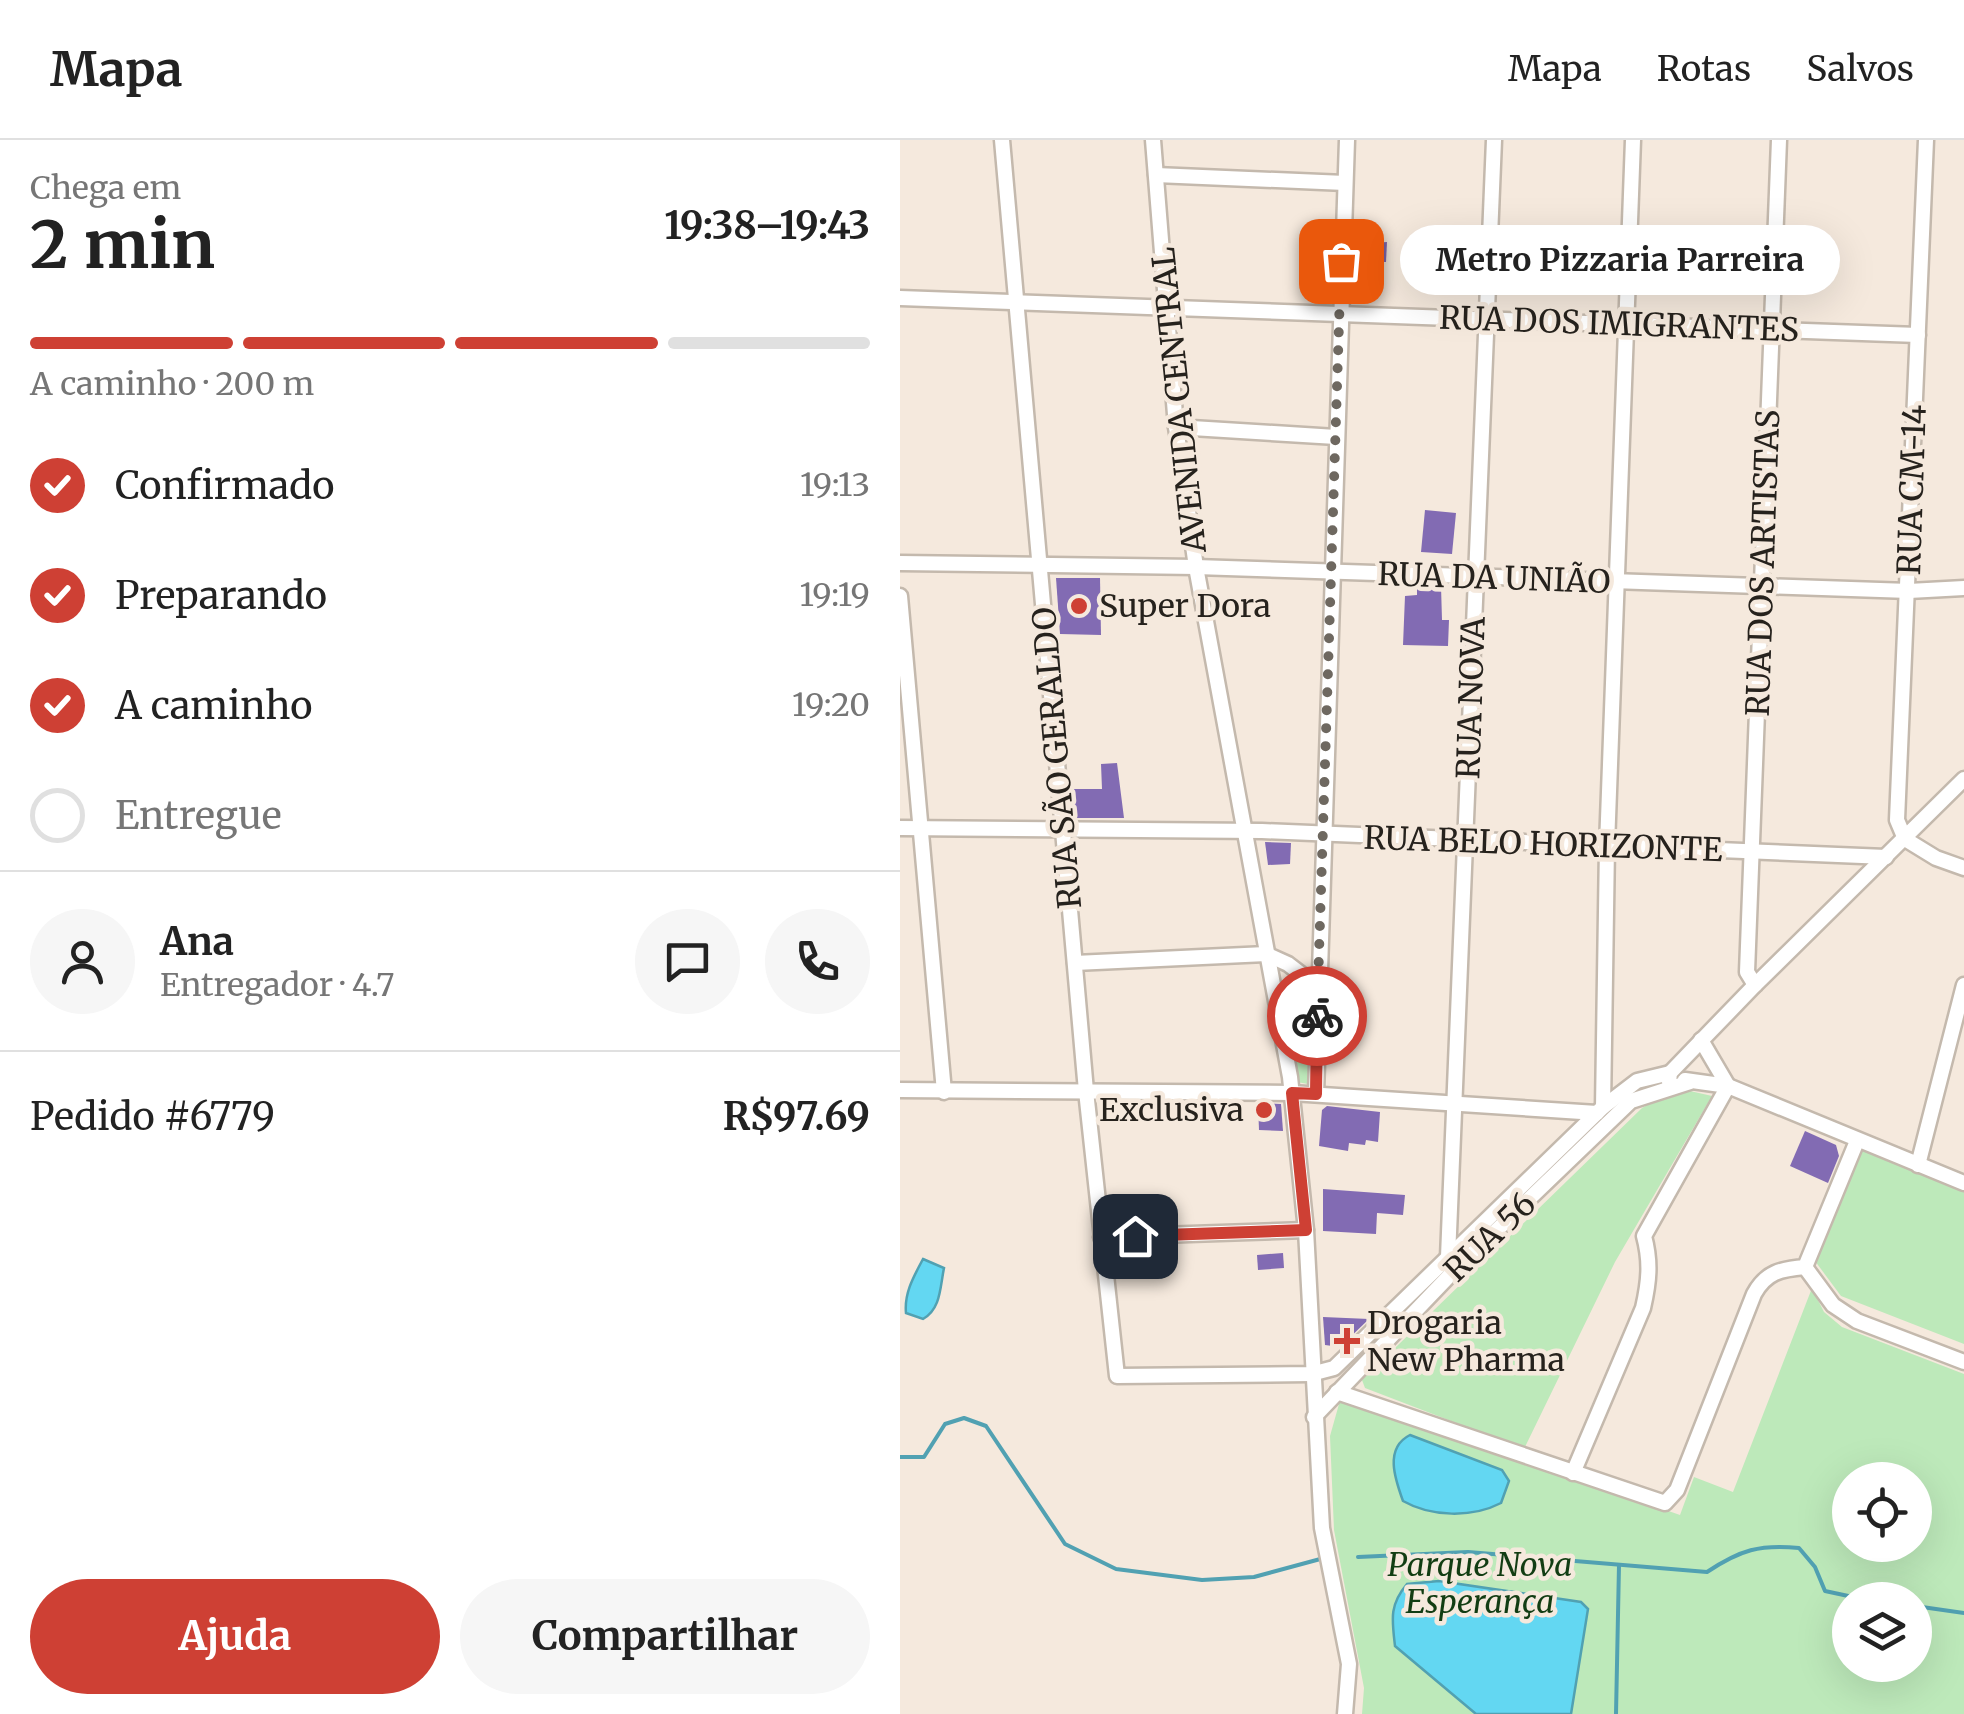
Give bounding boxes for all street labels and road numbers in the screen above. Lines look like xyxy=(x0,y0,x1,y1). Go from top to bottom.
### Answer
street label: AVENIDA CENTRAL xyxy=(1143,245,1215,556)
street label: RUA DOS IMIGRANTES xyxy=(1439,298,1799,350)
street label: RUA CM-14 xyxy=(1889,404,1935,576)
street label: RUA DOS ARTISTAS xyxy=(1738,409,1788,717)
street label: RUA DA UNIÃO xyxy=(1377,554,1611,602)
street label: RUA SÃO GERALDO xyxy=(1024,606,1090,910)
street label: RUA NOVA xyxy=(1448,616,1494,780)
street label: RUA BELO HORIZONTE xyxy=(1363,818,1724,870)
street label: RUA 56 xyxy=(1436,1184,1544,1290)

